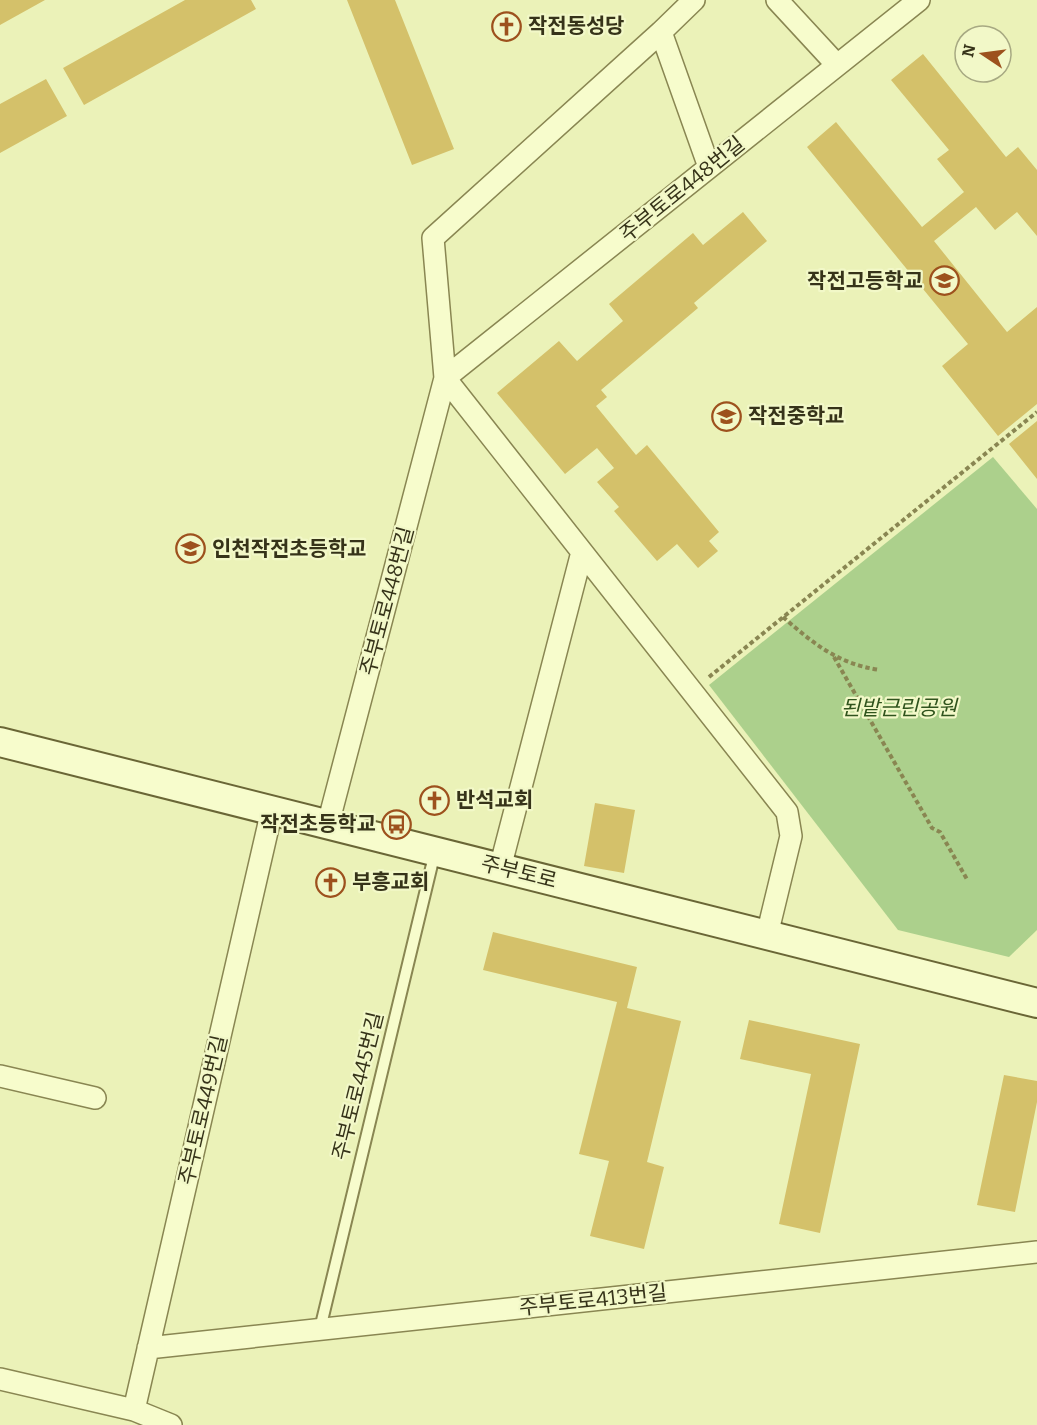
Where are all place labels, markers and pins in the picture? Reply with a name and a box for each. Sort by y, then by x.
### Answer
church icon: 작전동성당 [491,10,523,42]
place label: 작전동성당 [528,13,625,39]
school or university icon: 작전고등학교 [928,265,960,297]
place label: 작전고등학교 [807,268,923,294]
school or university icon: 작전중학교 [711,400,743,432]
place label: 작전중학교 [748,403,845,429]
school or university icon: 인천작전초등학교 [175,533,207,565]
place label: 인천작전초등학교 [212,536,367,562]
church icon: 반석교회 [419,784,451,816]
place label: 반석교회 [456,787,533,813]
bus stop icon: 작전초등학교 [381,808,413,840]
place label: 작전초등학교 [260,811,376,837]
church icon: 부흥교회 [315,866,347,898]
place label: 부흥교회 [352,869,429,895]

